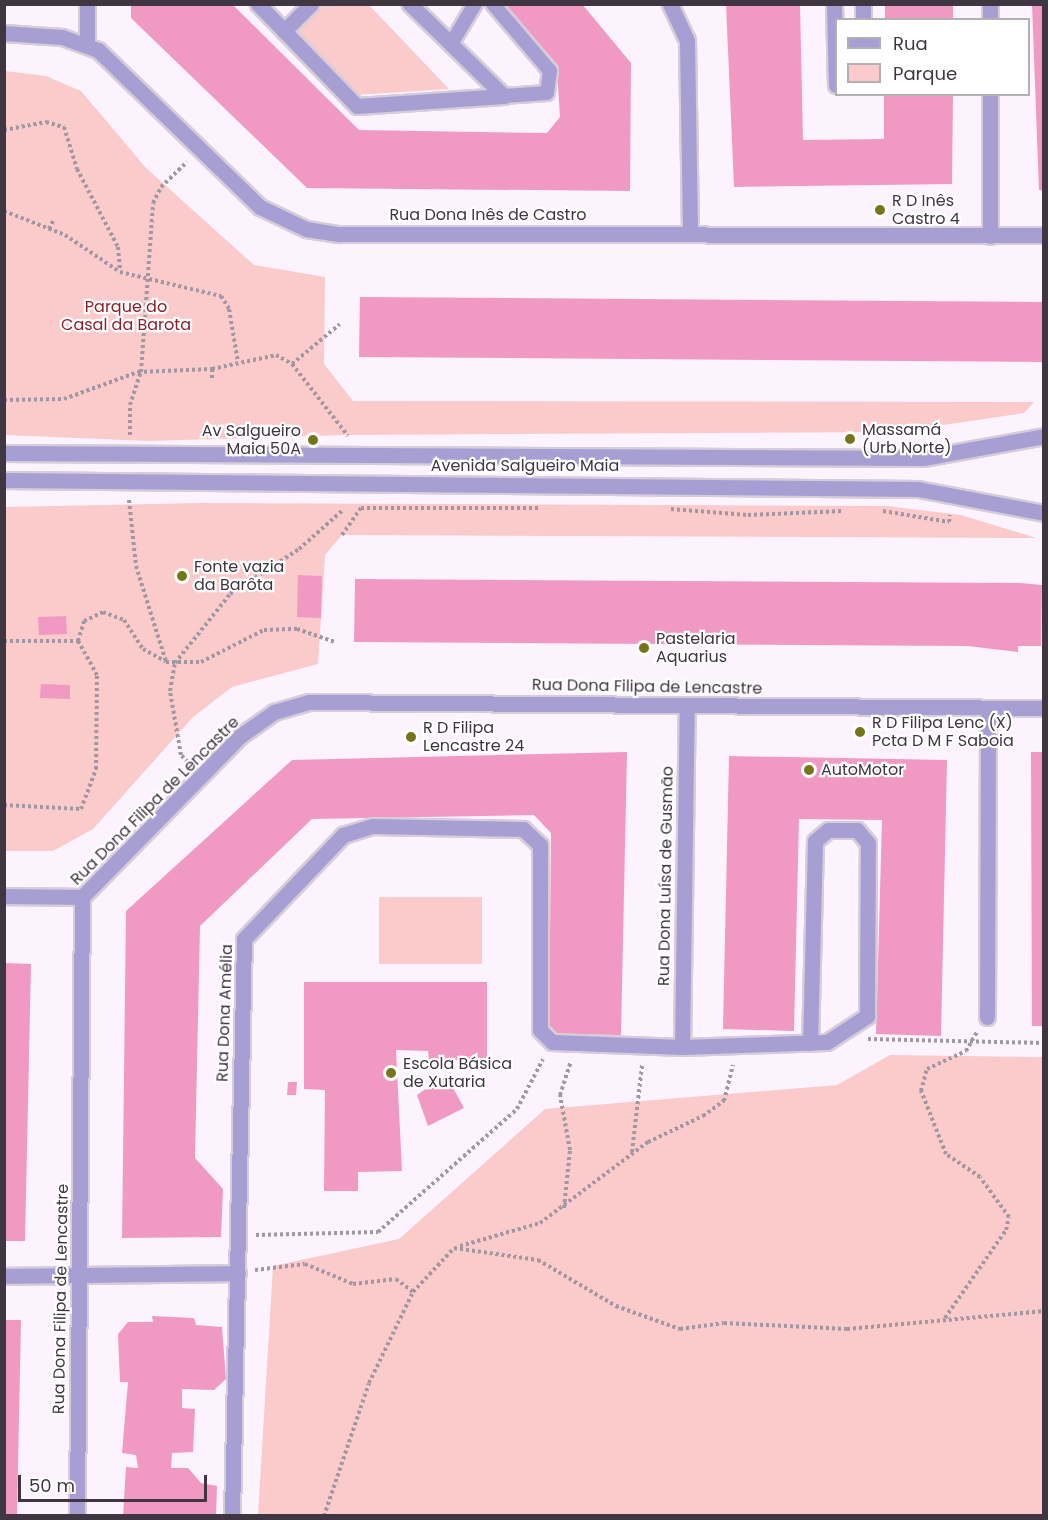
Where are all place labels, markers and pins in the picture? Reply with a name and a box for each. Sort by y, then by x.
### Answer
place label: R D Inês Castro 4 [892,191,960,229]
marker: R D Inês Castro 4 [873,203,887,217]
place label: Massamá (Urb Norte) [862,420,952,458]
place label: Av Salgueiro Maia 50A [202,421,301,459]
marker: Massamá (Urb Norte) [843,432,857,446]
marker: Av Salgueiro Maia 50A [306,433,320,447]
place label: Fonte vazia da Barôta [194,557,284,595]
marker: Fonte vazia da Barôta [175,569,189,583]
place label: Pastelaria Aquarius [656,629,736,667]
marker: Pastelaria Aquarius [637,641,651,655]
place label: R D Filipa Lenc (X) Pcta D M F Saboia [872,713,1014,751]
place label: R D Filipa Lencastre 24 [423,718,524,756]
marker: R D Filipa Lenc (X) Pcta D M F Saboia [853,725,867,739]
marker: R D Filipa Lencastre 24 [404,730,418,744]
place label: AutoMotor [821,760,904,780]
marker: AutoMotor [802,763,816,777]
place label: Escola Básica de Xutaria [403,1054,512,1092]
marker: Escola Básica de Xutaria [384,1066,398,1080]

